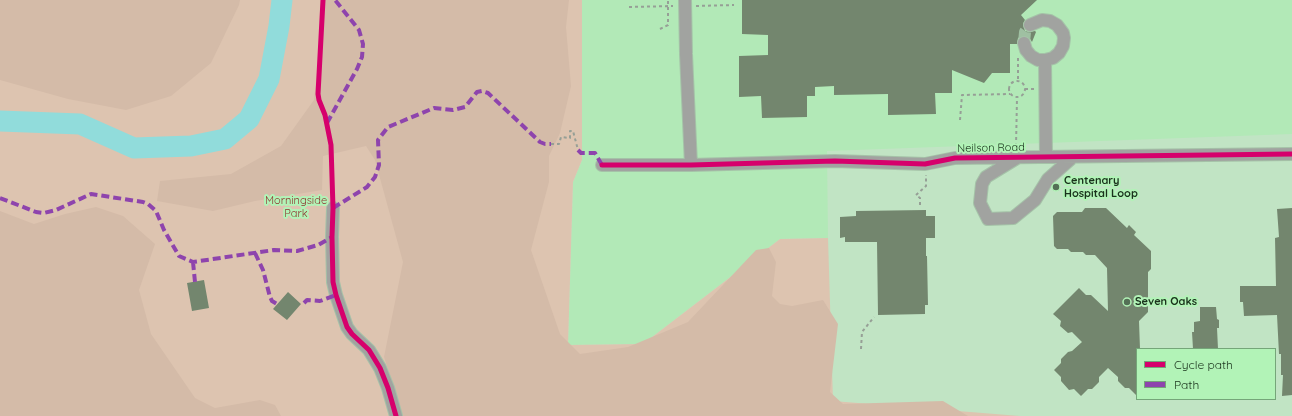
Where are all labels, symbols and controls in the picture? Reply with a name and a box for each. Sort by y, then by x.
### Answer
street label: Neilson Road [957,141,1025,155]
place label: Centenary Hospital Loop [1064,174,1138,200]
marker: Centenary Hospital Loop [1051,182,1061,192]
park label: Morningside Park [265,194,327,220]
place label: Seven Oaks [1135,295,1197,309]
marker: Seven Oaks [1122,297,1132,307]
legend [1136,348,1276,400]
text: Cycle path [1174,357,1233,372]
text: Path [1174,377,1199,392]

